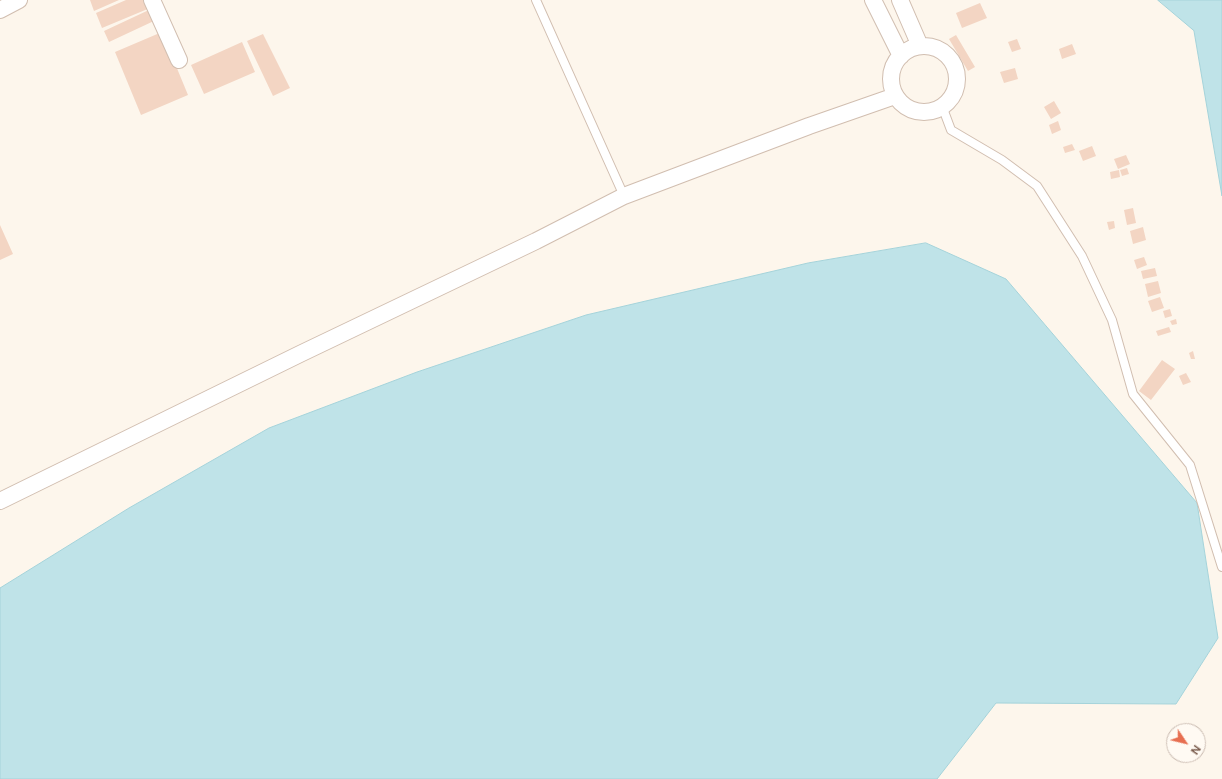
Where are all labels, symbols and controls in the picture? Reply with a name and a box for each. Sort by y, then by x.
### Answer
north arrow [1166,723,1206,763]
text: N [1188,742,1203,757]

